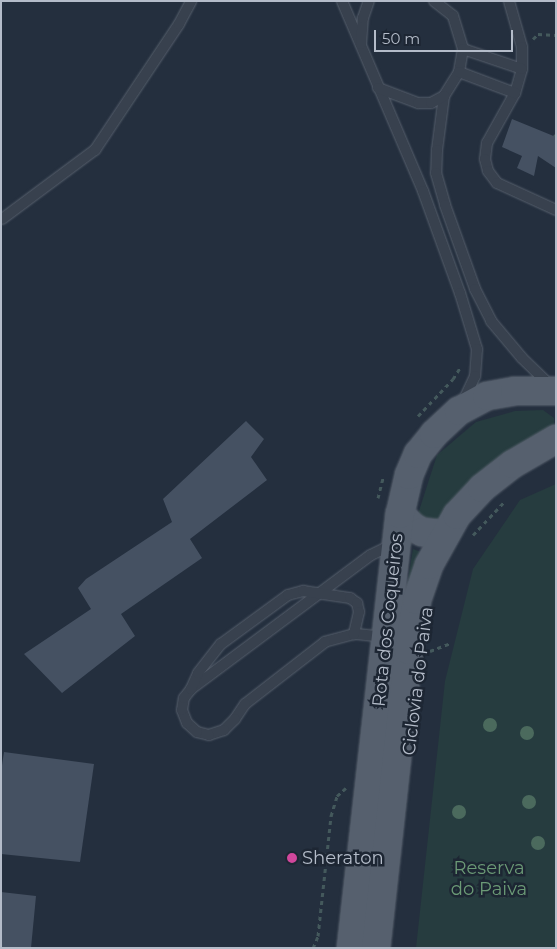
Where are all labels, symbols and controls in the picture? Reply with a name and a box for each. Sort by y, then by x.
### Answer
scale bar [377,20,516,52]
text: 50 m [382,29,420,48]
street label: Rota dos Coqueiros [368,532,408,708]
street label: Ciclovia do Paiva [398,605,438,757]
place label: Sheraton [302,847,384,869]
marker: Sheraton [286,852,298,864]
park label: Reserva do Paiva [451,858,527,901]

